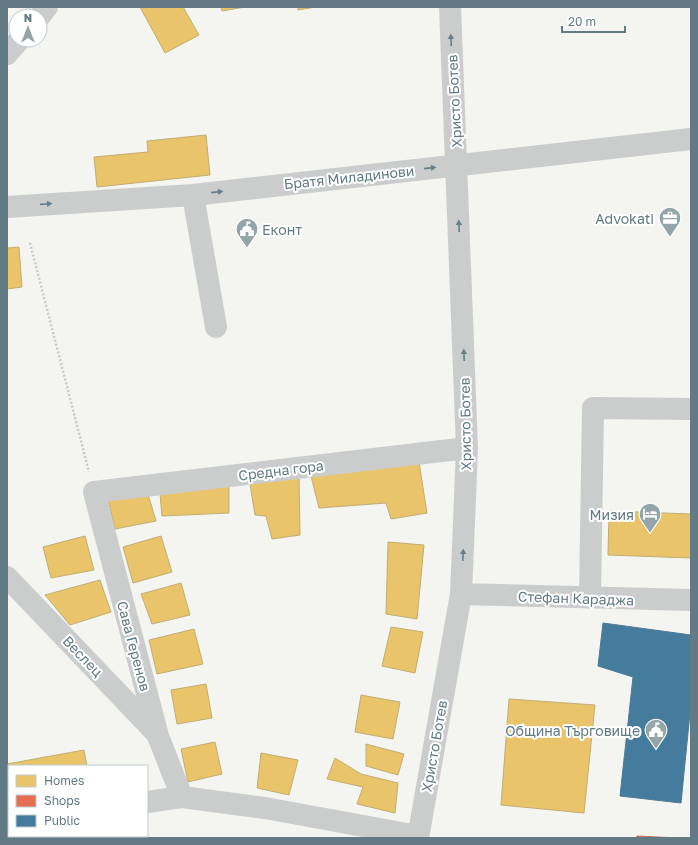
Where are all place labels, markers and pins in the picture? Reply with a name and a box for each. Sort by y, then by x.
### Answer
office icon: Advokati [657,205,683,238]
place label: Advokati [595,210,654,227]
public building icon: Еконт [234,216,260,249]
place label: Еконт [262,221,302,238]
hotel icon: Мизия [637,501,663,534]
place label: Мизия [590,506,634,523]
public building icon: Община Търговище [643,717,669,750]
place label: Община Търговище [505,722,640,739]

